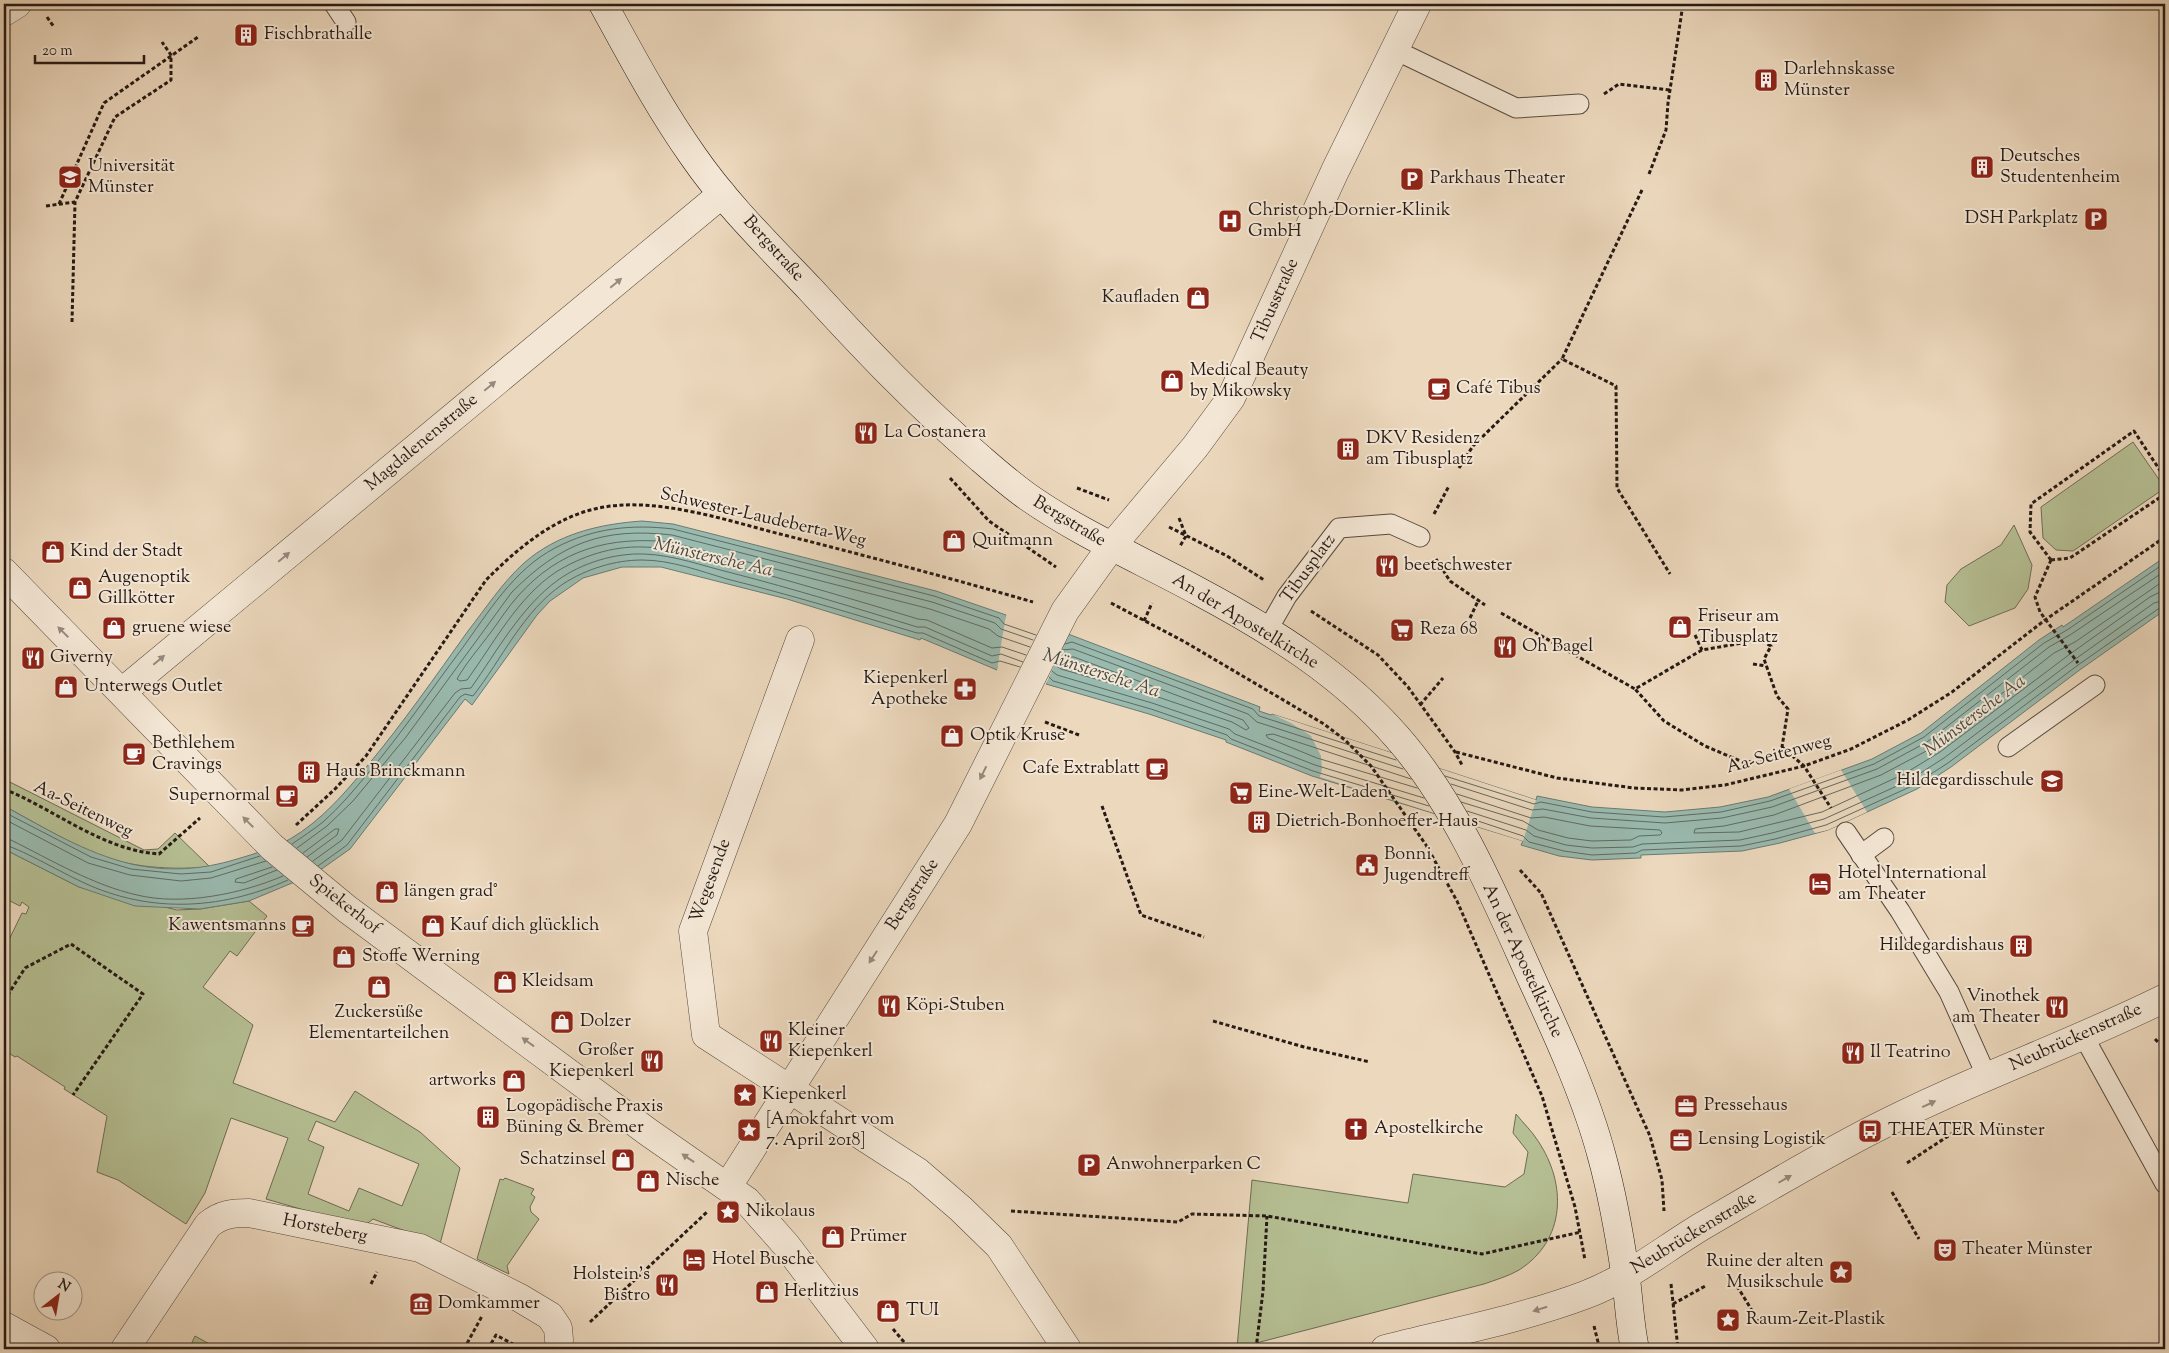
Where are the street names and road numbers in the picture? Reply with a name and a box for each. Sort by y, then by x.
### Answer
street label: Bergstraße [736,210,810,288]
street label: Tibusstraße [1246,255,1306,347]
street label: Magdalenenstraße [360,388,484,498]
street label: Schwester-Laudeberta-Weg [657,482,869,554]
street label: Bergstraße [1027,490,1111,554]
street label: Tibusplatz [1275,529,1343,609]
street label: An der Apostelkirche [1167,568,1323,676]
street label: Aa-Seitenweg [1724,728,1835,781]
street label: Aa-Seitenweg [29,775,137,845]
street label: Wegesende [684,835,738,927]
street label: Bergstraße [880,854,946,936]
street label: Spiekerhof [303,869,386,942]
street label: An der Apostelkirche [1475,880,1569,1042]
street label: Neubrückenstraße [2006,997,2146,1079]
street label: Neubrückenstraße [1626,1186,1762,1282]
street label: Horsteberg [280,1208,370,1250]

